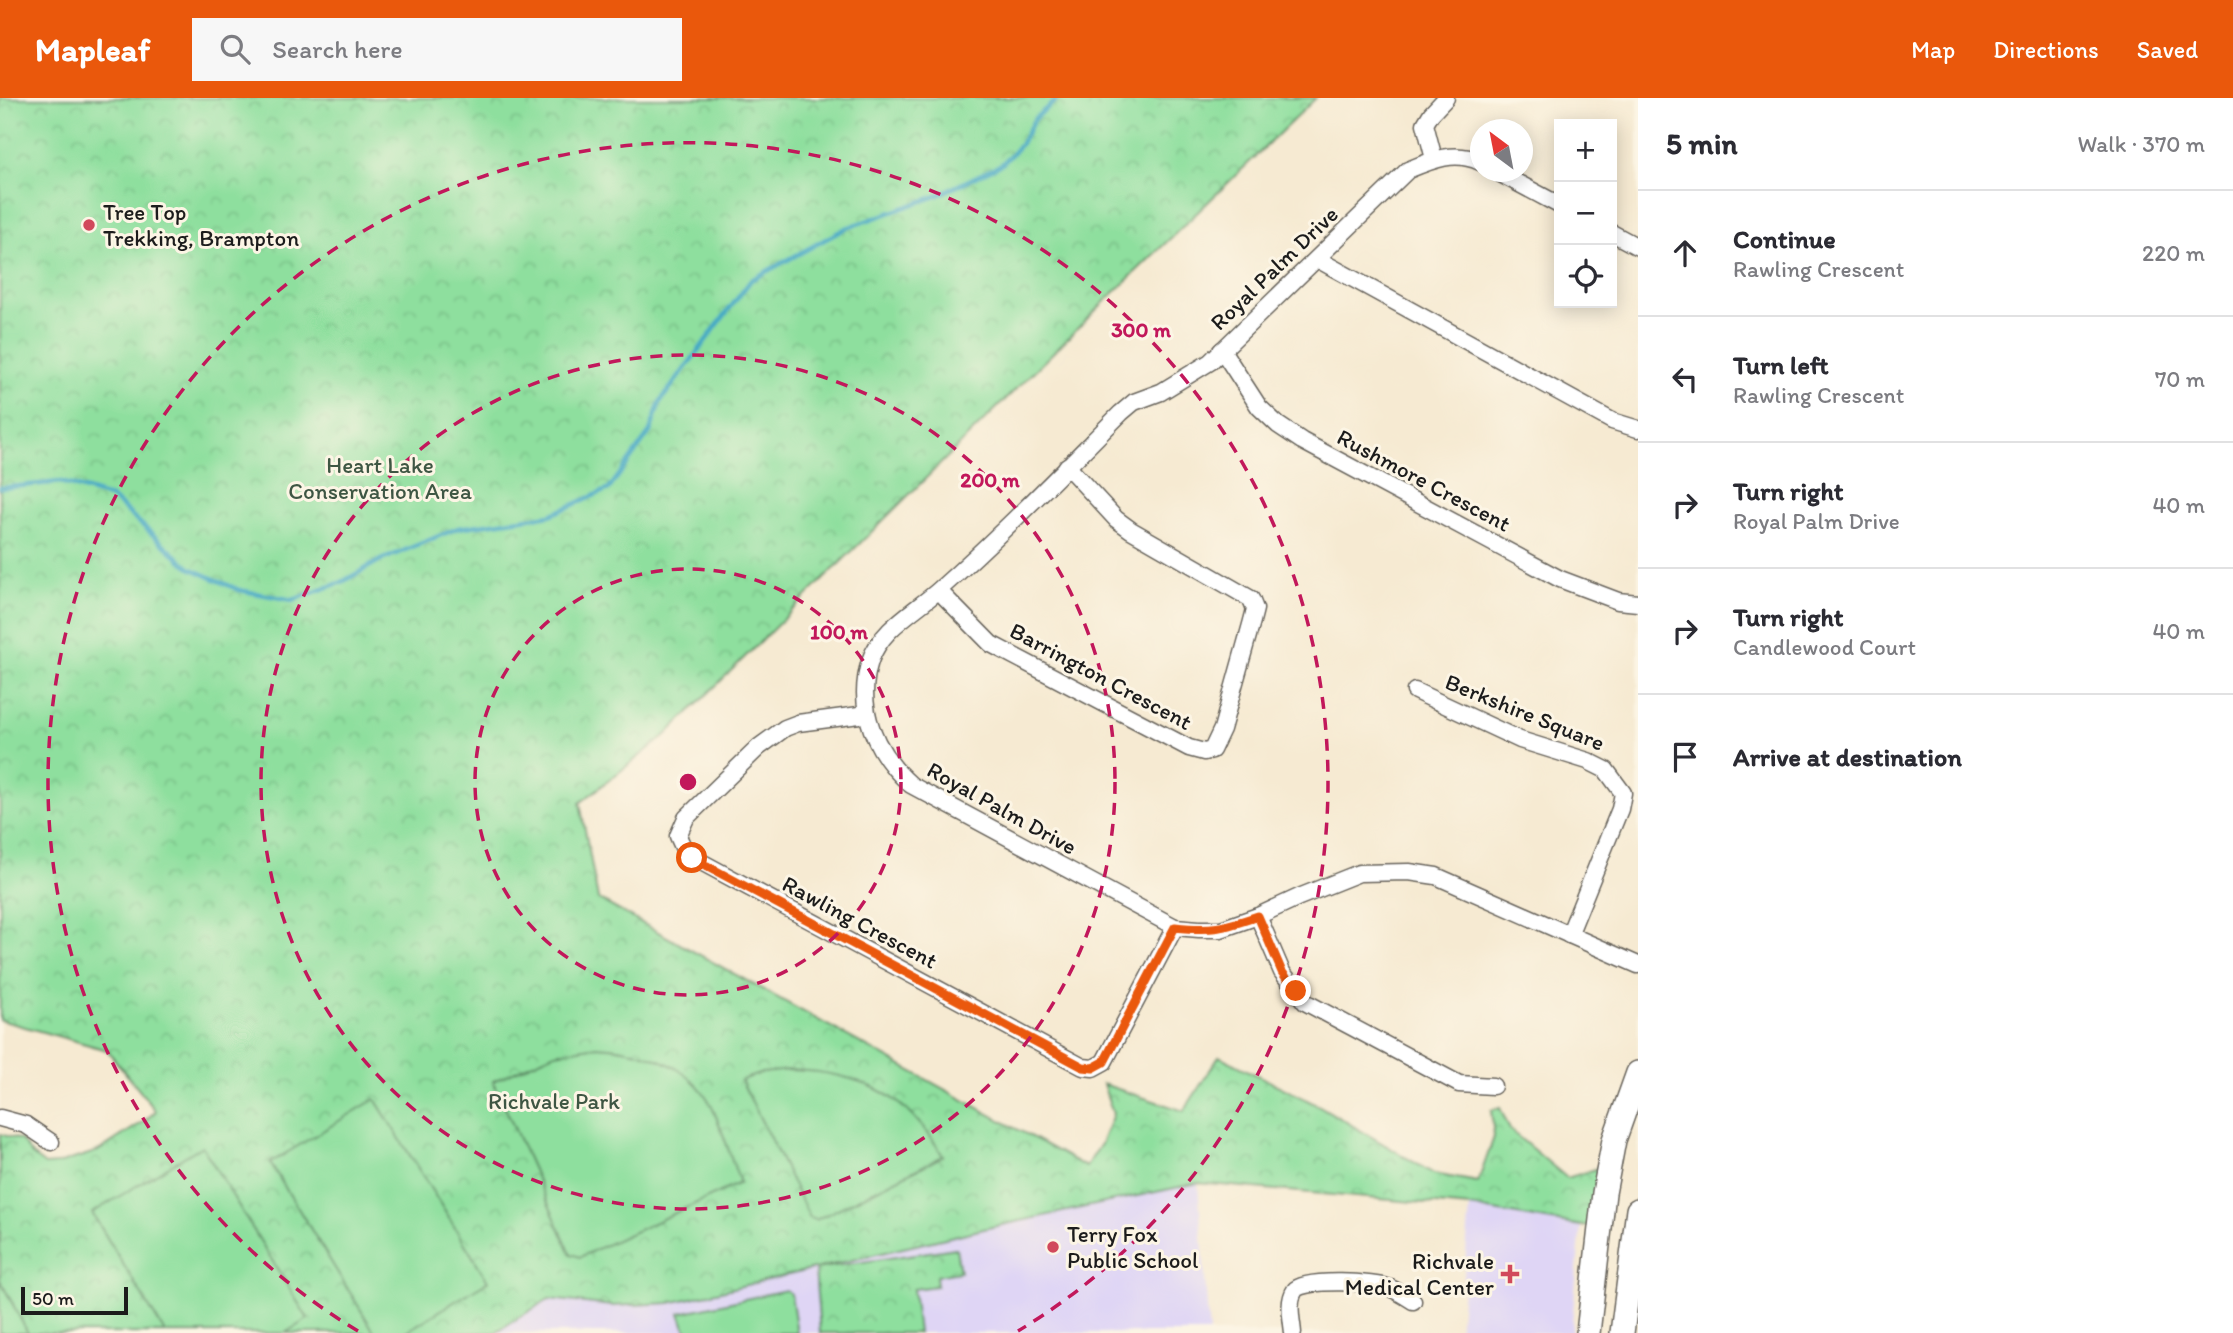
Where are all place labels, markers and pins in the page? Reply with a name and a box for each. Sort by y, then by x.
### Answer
place label: Tree Top Trekking, Brampton [103,198,299,252]
marker: Tree Top Trekking, Brampton [81,217,97,233]
centre of rings [676,770,700,794]
place label: Terry Fox Public School [1067,1220,1199,1274]
marker: Terry Fox Public School [1045,1239,1061,1255]
place label: Richvale Medical Center [1345,1247,1494,1301]
marker: Richvale Medical Center [1500,1264,1520,1284]

